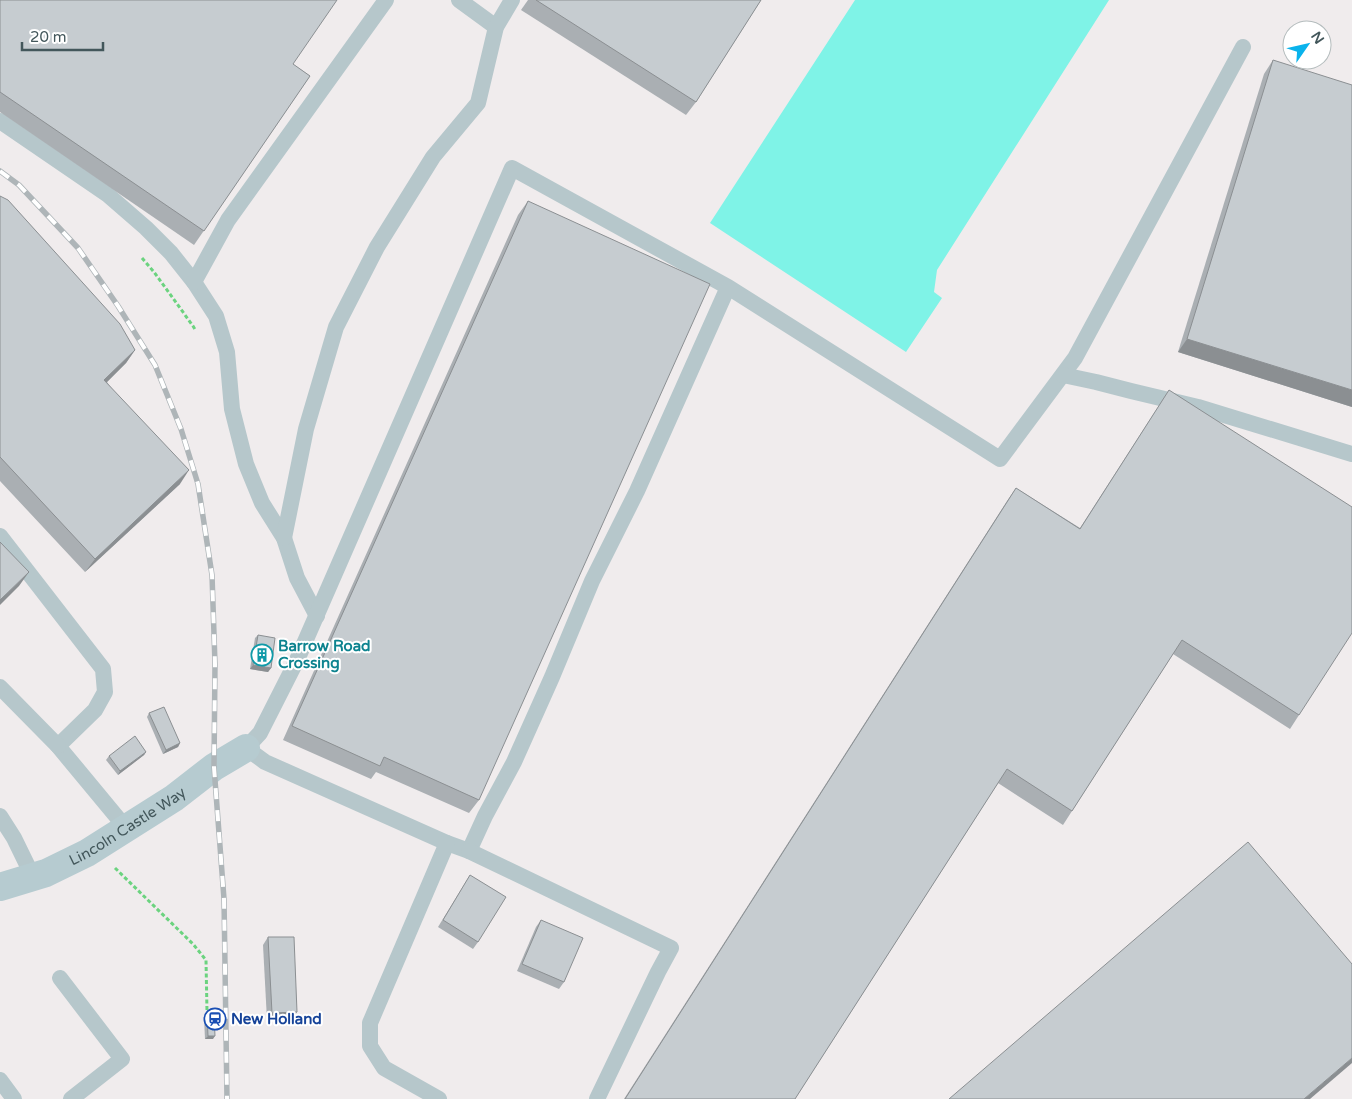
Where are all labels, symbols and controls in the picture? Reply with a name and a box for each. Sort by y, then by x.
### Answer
scale bar [22,20,104,52]
north arrow [1282,20,1332,70]
text: 20 m [30,28,67,46]
text: N [1307,29,1328,47]
place label: Barrow Road Crossing [278,637,371,673]
building icon: Barrow Road Crossing [250,643,274,667]
street label: Lincoln Castle Way [66,783,189,869]
station icon: New Holland [203,1007,227,1031]
place label: New Holland [231,1010,322,1028]

